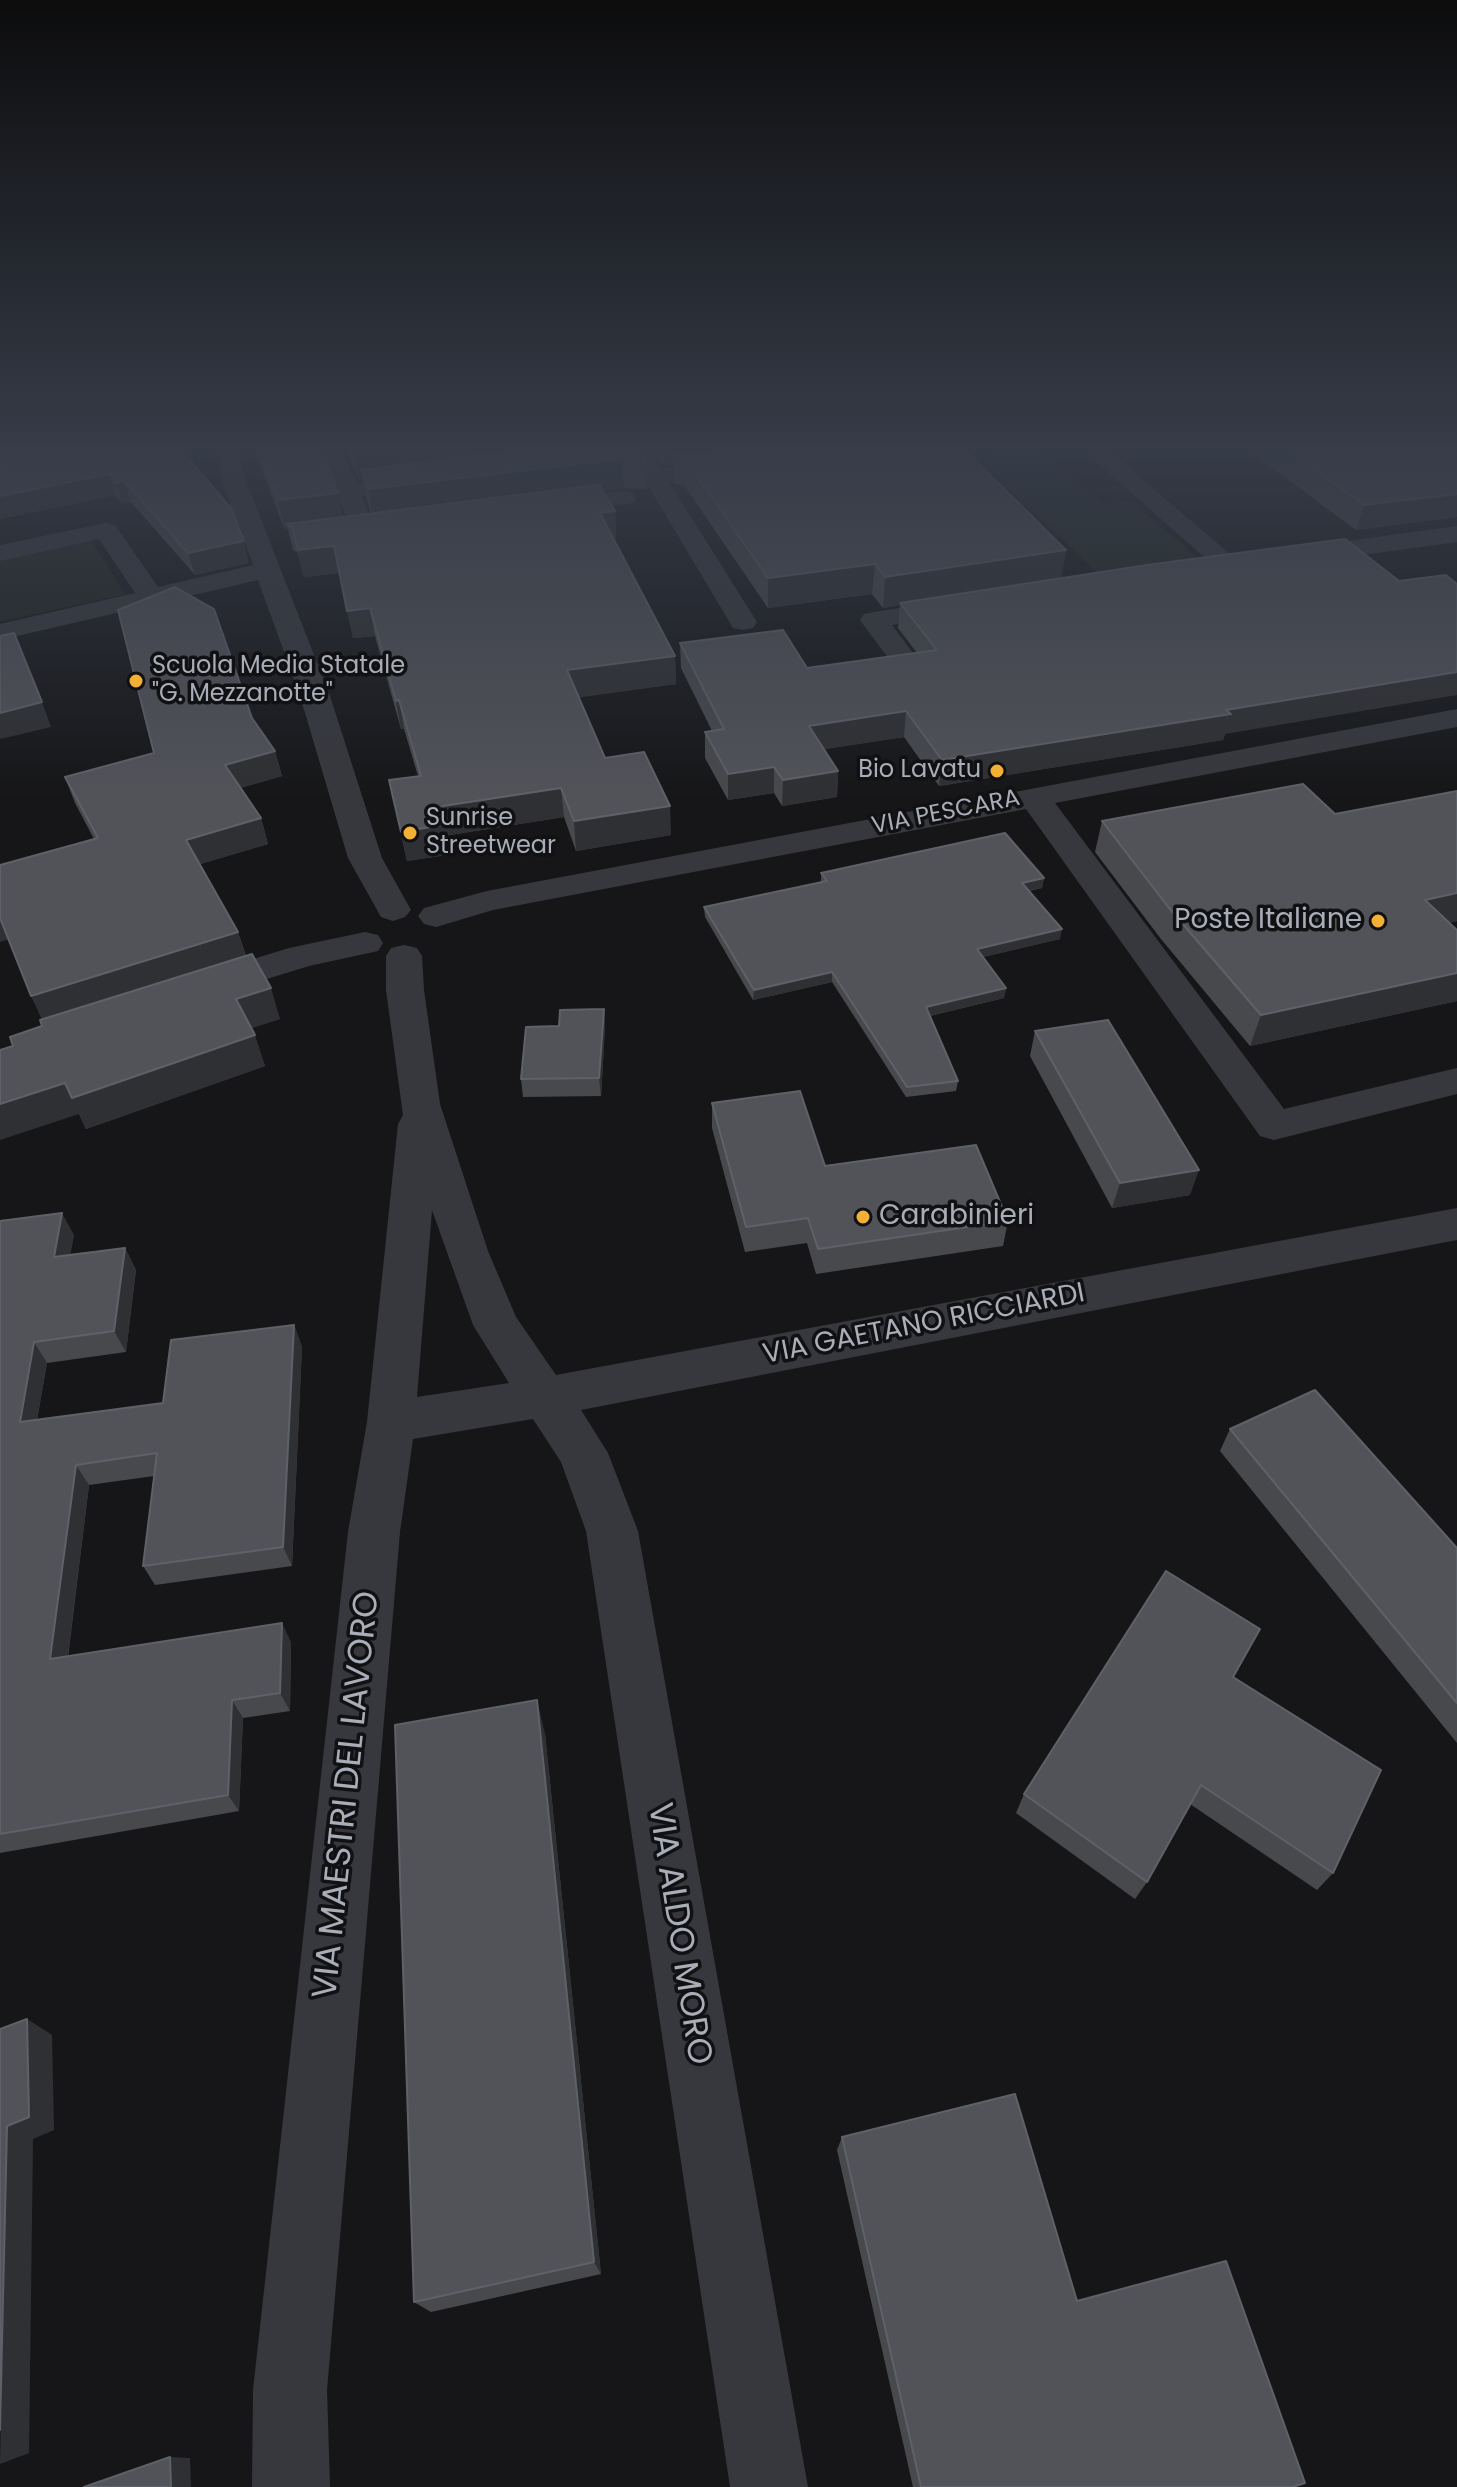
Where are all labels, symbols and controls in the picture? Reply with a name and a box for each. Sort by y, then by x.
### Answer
place label: Scuola Media Statale "G. Mezzanotte" [152,653,405,709]
marker: Scuola Media Statale "G. Mezzanotte" [127,672,145,690]
place label: Bio Lavatu [858,757,981,785]
marker: Bio Lavatu [988,762,1006,780]
street label: VIA PESCARA [869,785,1023,841]
place label: Sunrise Streetwear [426,805,556,861]
marker: Sunrise Streetwear [401,824,419,842]
place label: Poste Italiane [1174,904,1362,938]
marker: Poste Italiane [1369,912,1387,930]
place label: Carabinieri [879,1200,1034,1234]
marker: Carabinieri [854,1208,872,1226]
street label: VIA GAETANO RICCIARDI [760,1277,1088,1373]
street label: VIA MAESTRI DEL LAVORO [306,1589,390,2001]
street label: VIA ALDO MORO [637,1800,719,2068]

